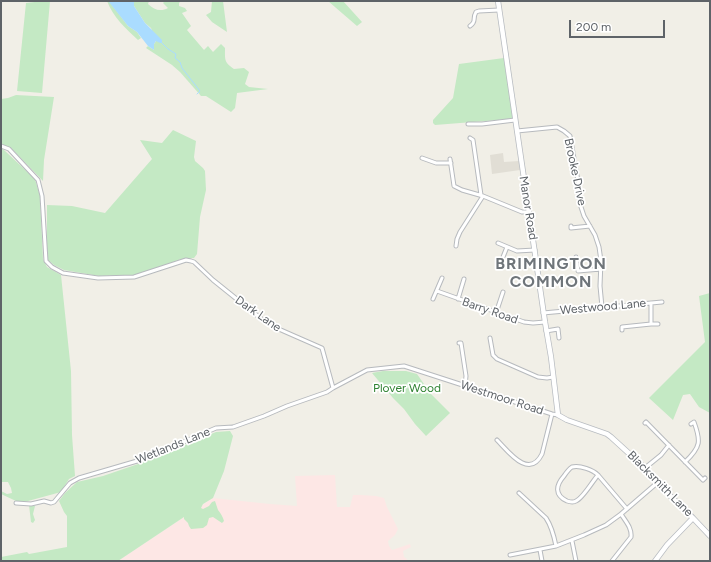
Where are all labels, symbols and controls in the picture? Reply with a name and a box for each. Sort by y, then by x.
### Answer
scale bar [571,12,667,38]
text: 200 m [576,20,611,34]
street label: Brooke Drive [561,137,589,207]
street label: Manor Road [516,175,540,241]
district label: BRIMINGTON COMMON [495,254,607,292]
street label: Dark Lane [232,293,284,335]
street label: Barry Road [460,295,520,327]
street label: Westwood Lane [559,296,647,318]
street label: Westmoor Road [459,378,545,418]
park label: Plover Wood [373,381,441,395]
street label: Wetlands Lane [134,425,212,467]
street label: Blacksmith Lane [624,448,696,520]

